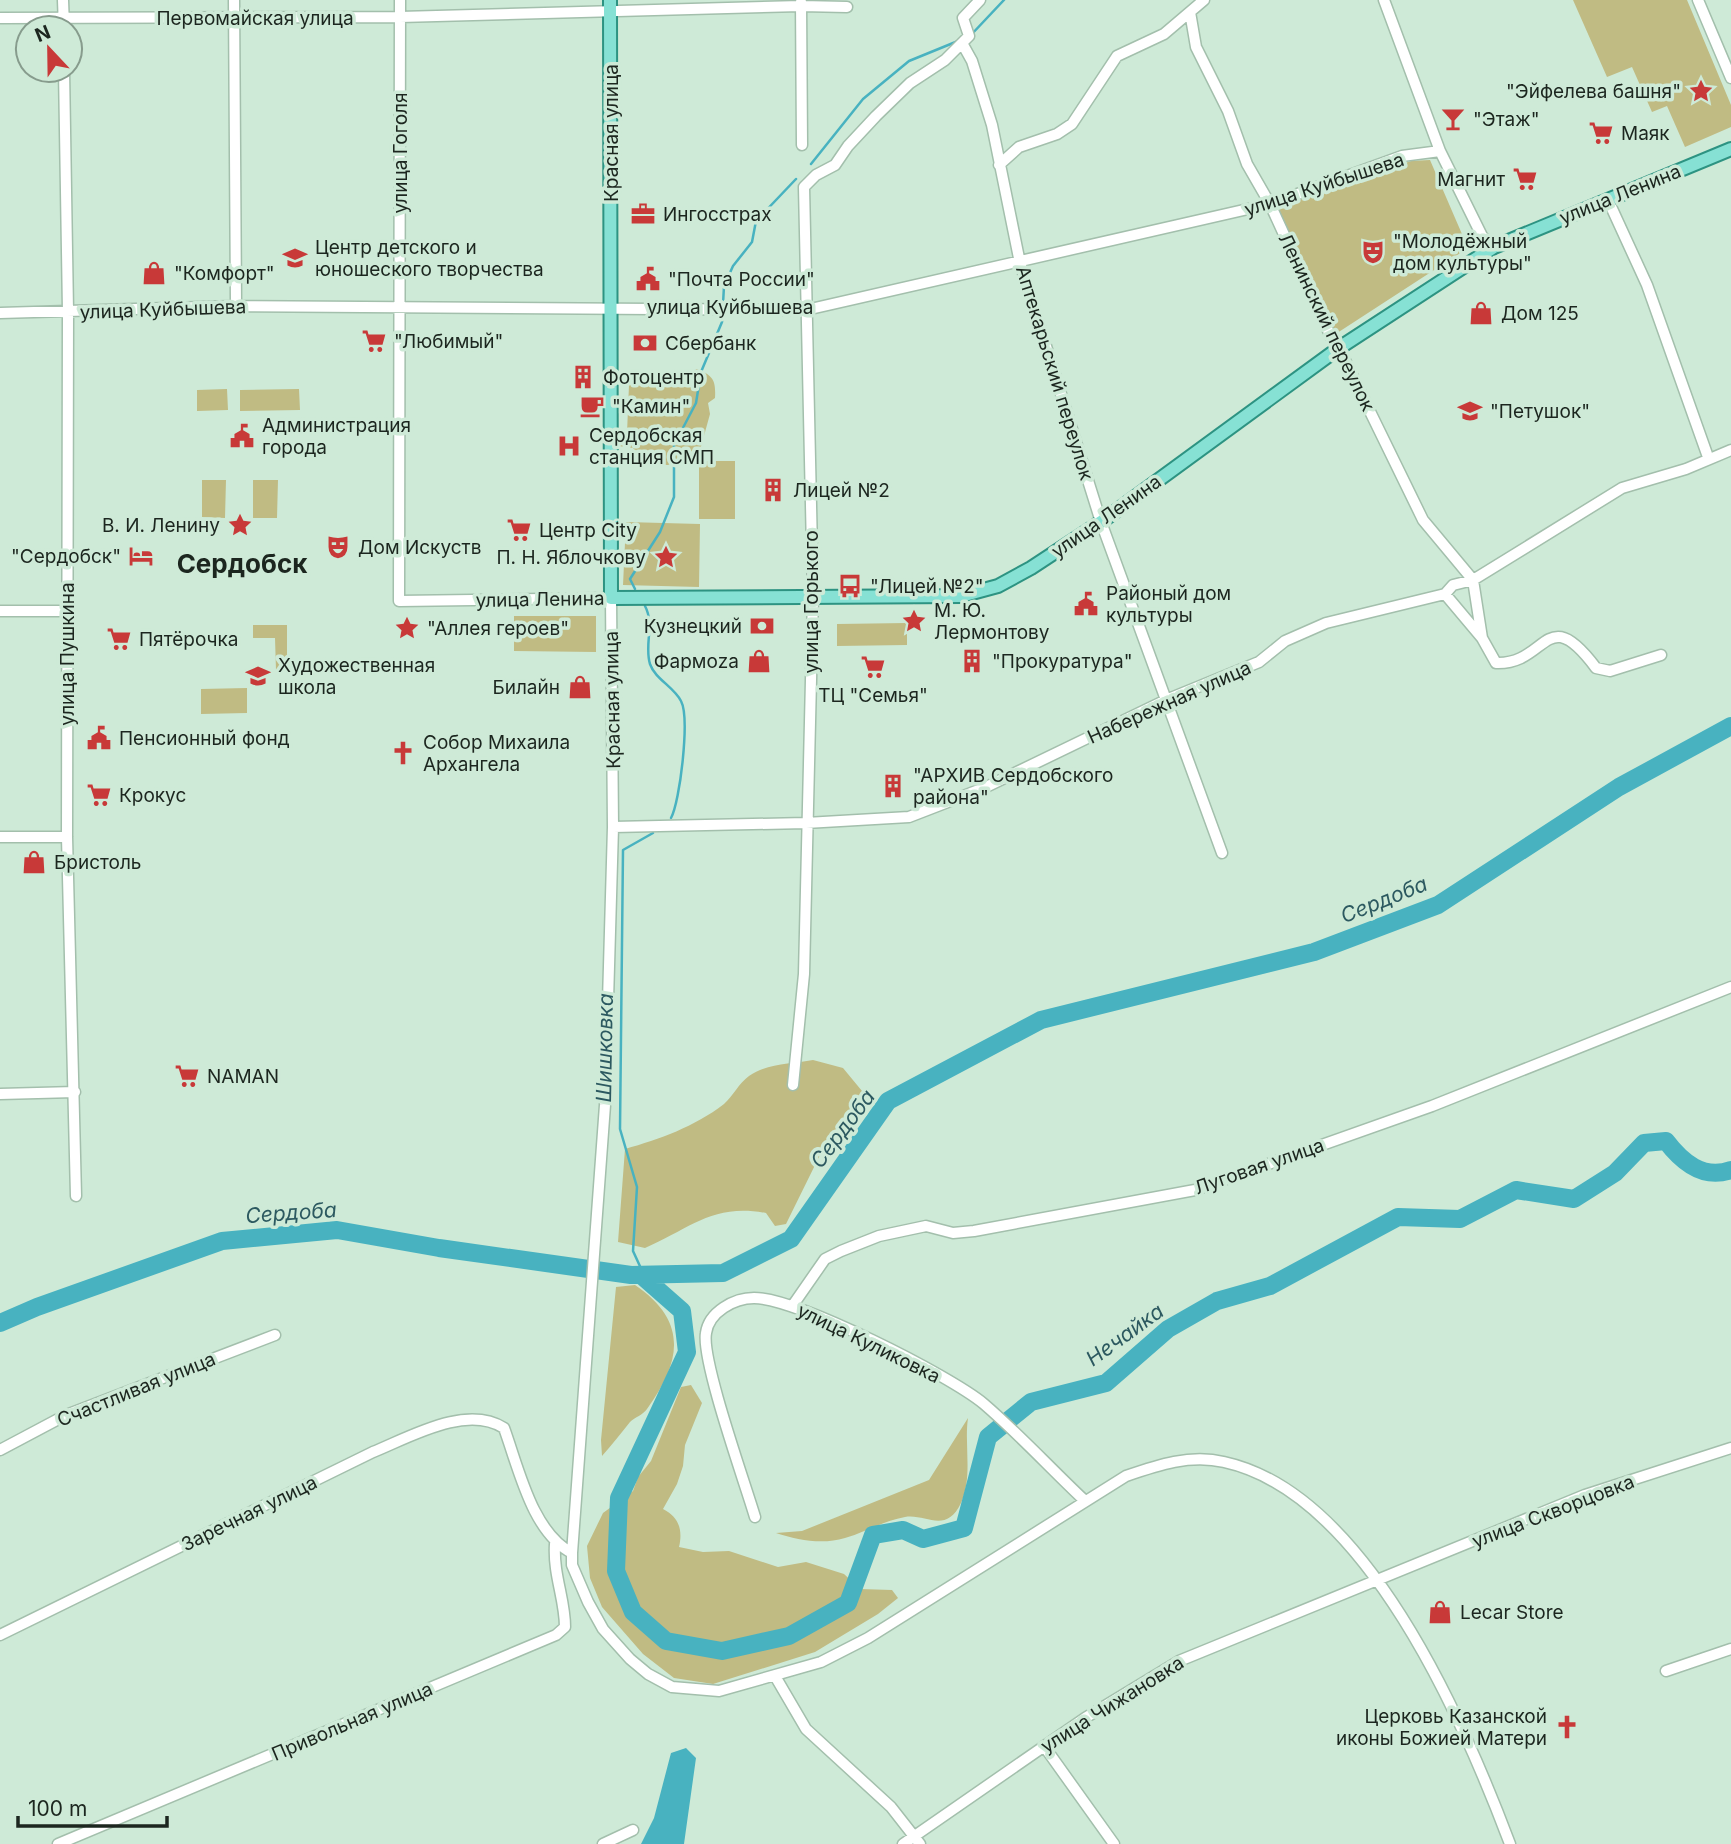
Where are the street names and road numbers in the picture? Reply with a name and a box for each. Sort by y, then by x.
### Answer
street label: Первомайская улица [156,7,354,30]
street label: Красная улица [600,64,623,202]
street label: улица Гоголя [389,92,412,214]
street label: улица Куйбышева [1241,148,1407,221]
street label: улица Ленина [1556,160,1684,229]
street label: Ленинский переулок [1273,230,1380,416]
street label: Аптекарьский переулок [1011,263,1098,484]
street label: улица Куйбышева [79,295,247,324]
street label: улица Куйбышева [647,296,813,319]
street label: улица Ленина [1047,470,1166,563]
street label: улица Горького [800,530,823,674]
street label: улица Пушкина [56,582,79,726]
street label: улица Ленина [475,587,605,612]
street label: Красная улица [600,631,625,769]
street label: Набережная улица [1084,656,1255,749]
street label: Луговая улица [1191,1134,1327,1199]
street label: улица Куликовка [794,1299,944,1388]
street label: Счастливая улица [54,1347,219,1432]
street label: улица Скворцовка [1469,1470,1637,1553]
street label: Заречная улица [178,1471,321,1556]
street label: улица Чижановка [1037,1651,1188,1758]
street label: Привольная улица [268,1677,436,1766]

